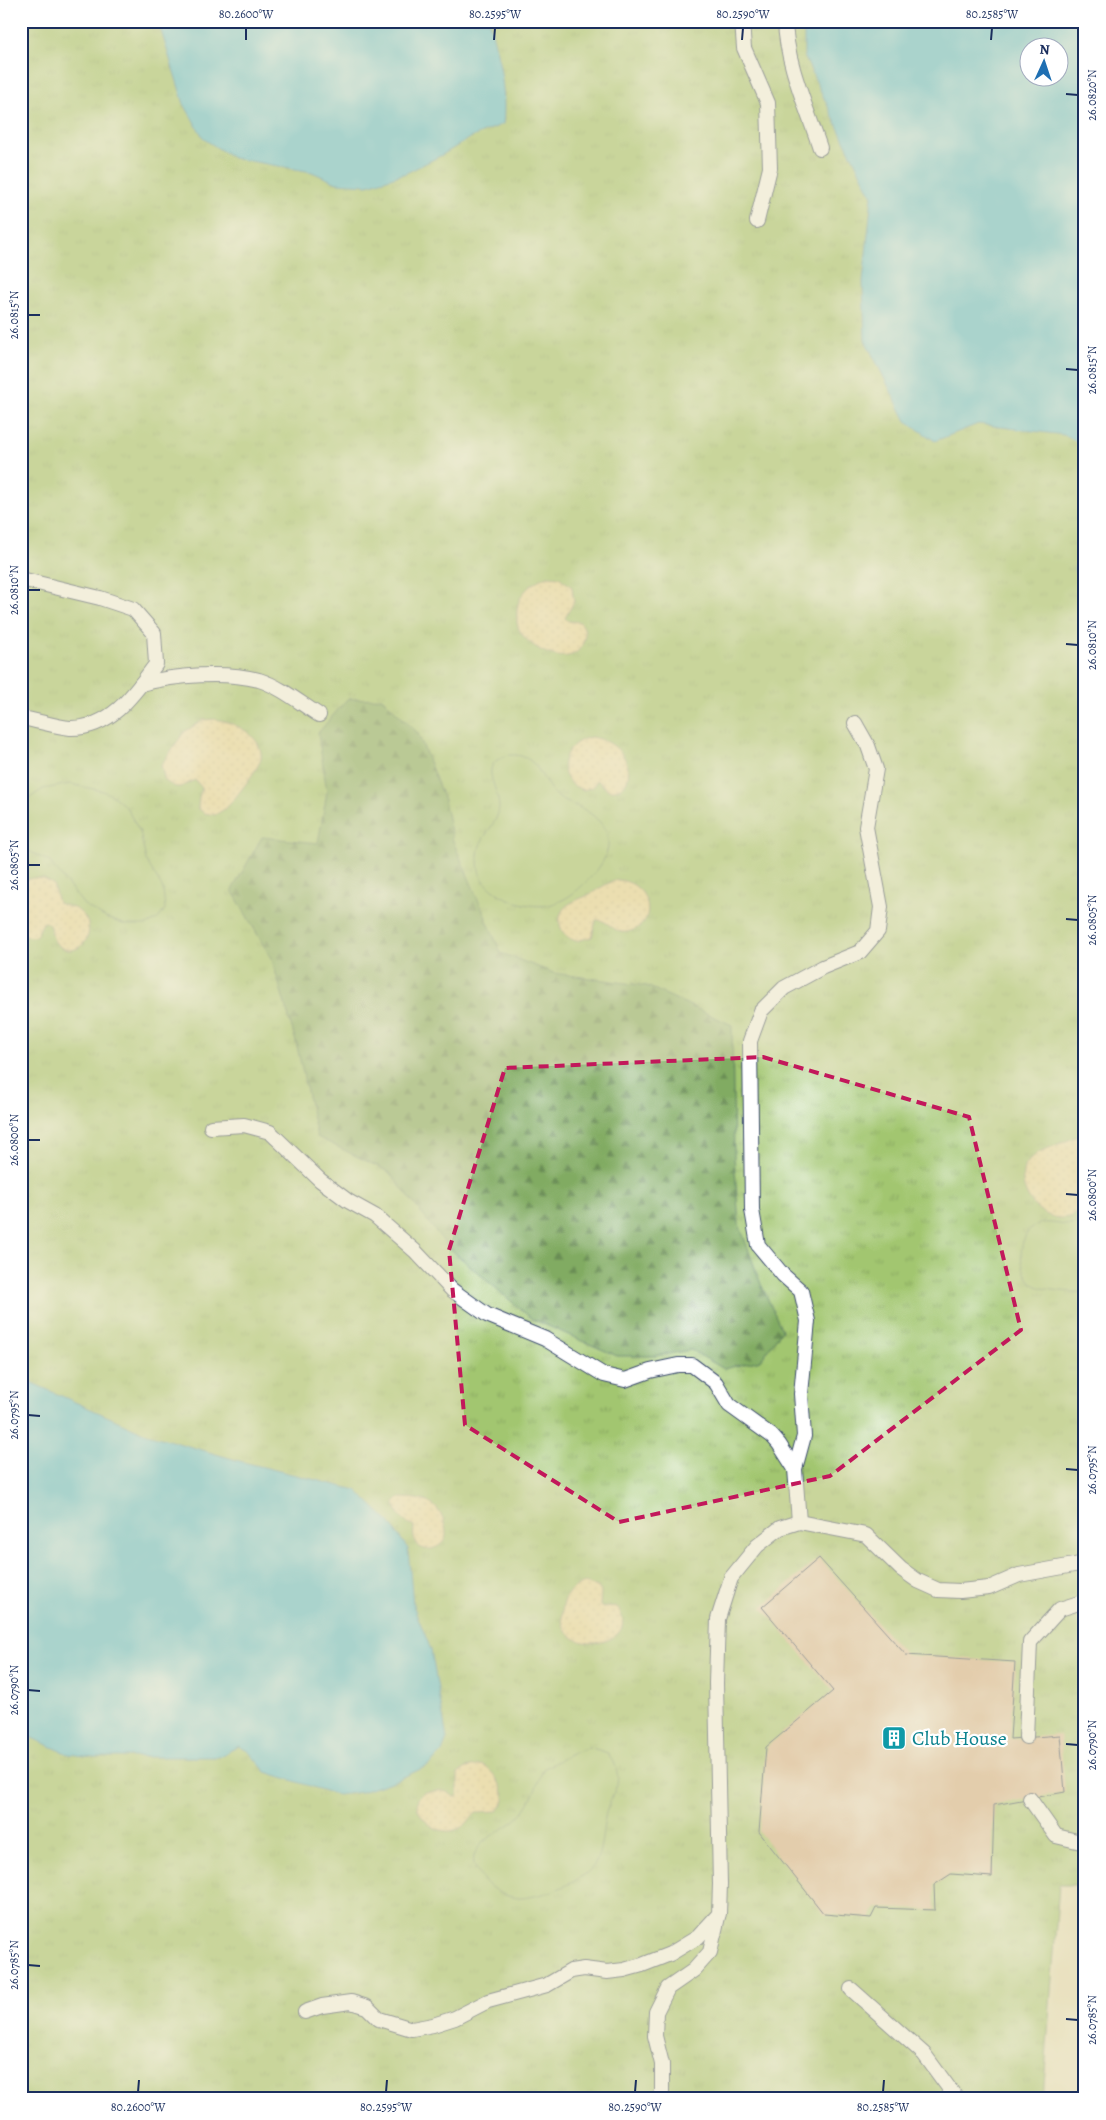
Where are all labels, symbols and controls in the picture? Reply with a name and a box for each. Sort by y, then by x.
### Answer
text: 80.2600°W [219,6,274,22]
text: 80.2595°W [469,6,522,22]
text: 80.2590°W [716,6,771,22]
text: 80.2585°W [966,6,1019,22]
north arrow [1018,38,1068,88]
text: N [1039,40,1050,59]
text: 26.0820°N [1084,69,1100,121]
text: 26.0815°N [6,290,22,339]
text: 26.0815°N [1084,345,1100,394]
text: 26.0810°N [6,565,22,615]
text: 26.0810°N [1084,620,1100,670]
text: 26.0805°N [6,839,22,890]
text: 26.0805°N [1084,894,1100,945]
text: 26.0800°N [6,1114,22,1166]
text: 26.0800°N [1084,1169,1100,1221]
text: 26.0795°N [6,1390,22,1440]
text: 26.0795°N [1084,1445,1100,1495]
text: 26.0790°N [6,1664,22,1715]
text: 26.0790°N [1084,1719,1100,1770]
building icon: Club House [881,1725,907,1751]
place label: Club House [912,1725,1007,1752]
text: 26.0785°N [6,1940,22,1990]
text: 26.0785°N [1084,1995,1100,2045]
text: 80.2600°W [111,2099,166,2115]
text: 80.2595°W [360,2099,413,2115]
text: 80.2590°W [608,2099,663,2115]
text: 80.2585°W [857,2099,910,2115]

